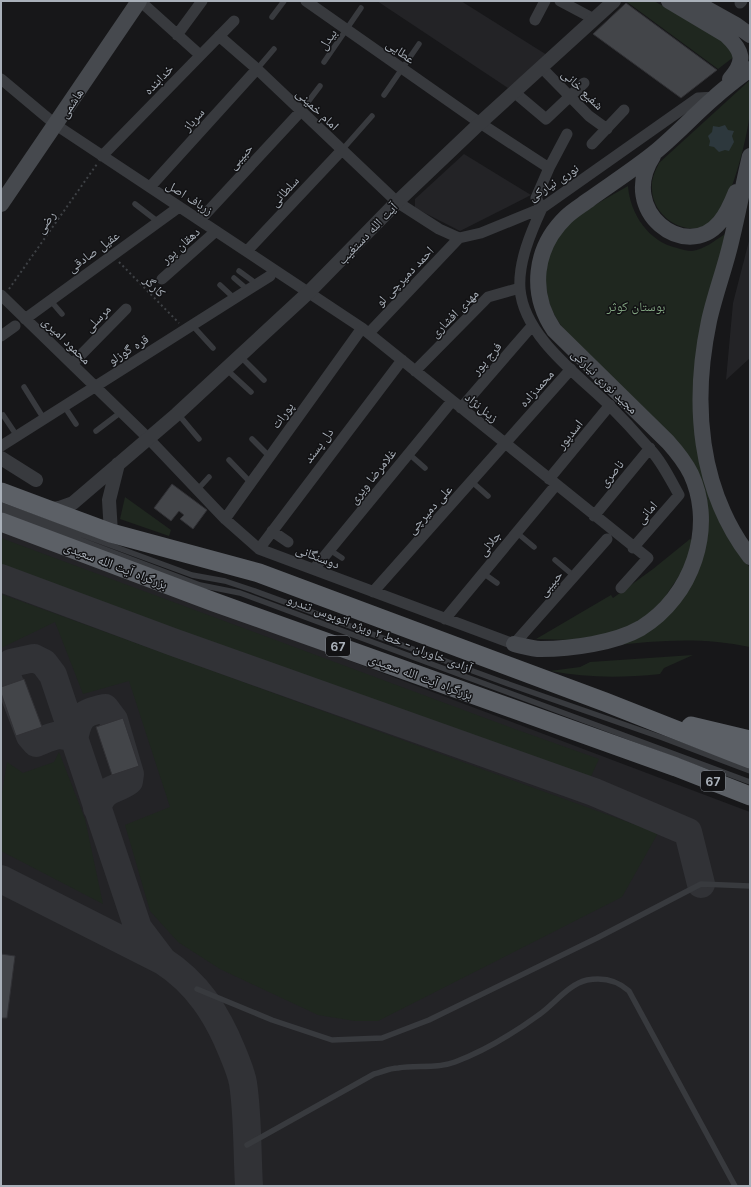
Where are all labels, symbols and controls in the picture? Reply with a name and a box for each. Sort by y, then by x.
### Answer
street label: بیدل [314,25,341,53]
street label: عطایی [383,35,419,68]
street label: خدابنده [140,60,177,98]
street label: شفیع خانی [557,65,607,114]
street label: هاشمی [55,85,88,122]
street label: امام خمینی [293,85,343,134]
street label: سرباز [178,104,208,135]
street label: حبیبی [224,140,257,173]
street label: نوری نیارکی [525,160,582,205]
street label: سلطانی [266,172,303,210]
street label: زرباف اصل [163,176,216,219]
street label: آیت الله دستغیب [334,198,401,268]
street label: رضی [32,208,59,237]
street label: دهقان پور [156,223,204,268]
street label: عقیل صادقی [64,226,123,276]
street label: احمد دمیرچی لو [371,243,437,310]
street label: کارگر [139,271,170,301]
street label: مهدی افشاری [426,285,482,341]
park label: بوستان کوثر [606,298,665,315]
street label: مرسلی [80,301,115,336]
street label: محمود امیری [38,313,95,368]
street label: قره گوزلو [105,330,152,369]
street label: فرج پور [467,338,506,380]
street label: مجید نوری نیارکی [568,345,642,418]
street label: محمدزاده [515,366,558,411]
street label: زینل‌نژاد [461,389,502,426]
street label: پورات [267,399,298,432]
street label: اسدپور [552,416,587,453]
street label: دل پسند [300,424,337,466]
street label: غلامرضا ویری [345,445,400,508]
street label: ناصری [595,456,628,490]
street label: علی دمیرچی [403,481,456,538]
street label: امانی [632,497,661,527]
street label: جلالی [474,527,505,560]
street label: بزرگراه آیت الله سعیدی [62,538,170,593]
street label: دوسنگانی [293,540,342,573]
street label: حبیبی [534,567,566,600]
street label: آزادی خاوران - خط ۲ ویژه اتوبوس تندرو [285,590,475,677]
road number: 67 [326,636,350,656]
street label: بزرگراه آیت الله سعیدی [366,650,475,703]
road number: 67 [701,771,725,791]

